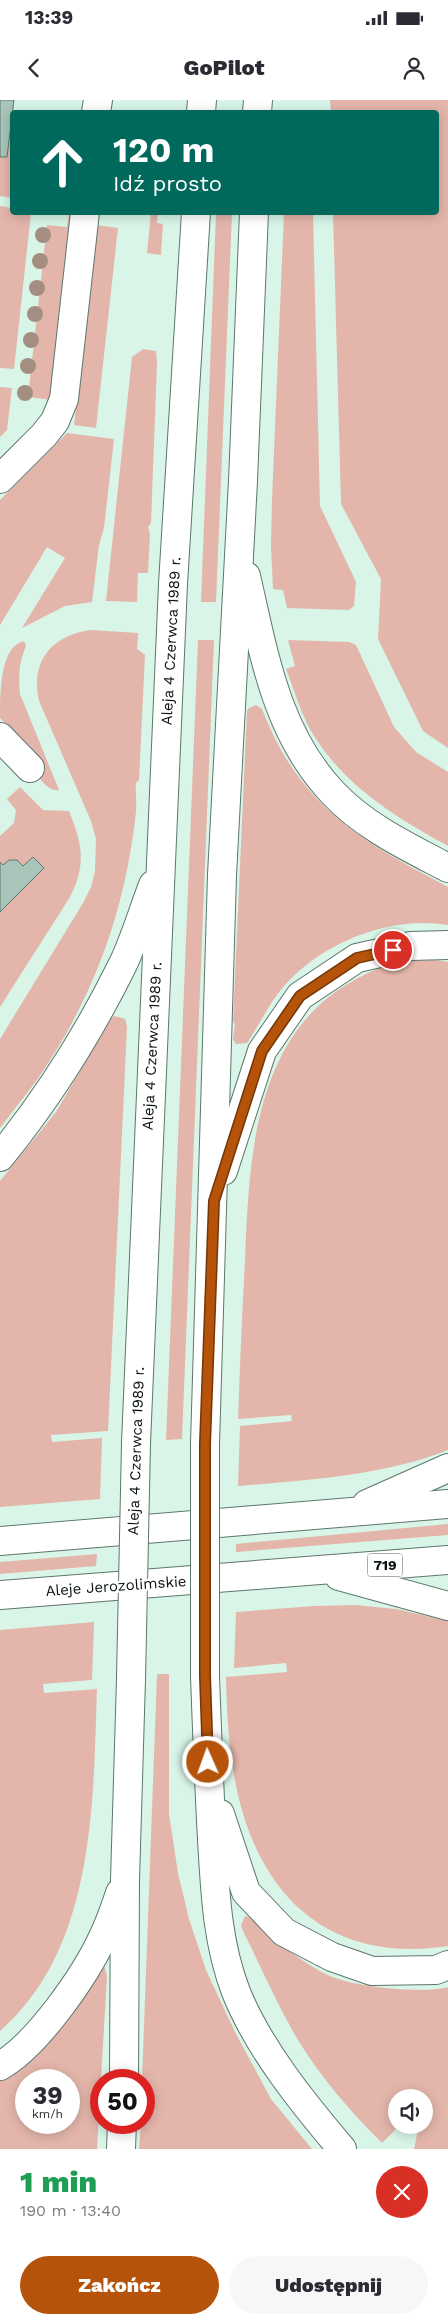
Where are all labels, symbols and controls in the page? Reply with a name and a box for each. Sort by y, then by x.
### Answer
text: 13:39 [25,6,73,29]
icon: back [20,54,48,82]
icon: person [400,54,428,82]
text: GoPilot [184,55,264,80]
text: 120 m [113,129,214,171]
icon: ahead [30,130,95,195]
text: Idź prosto [113,171,222,196]
street label: Aleja 4 Czerwca 1989 r. [158,556,184,726]
pin [372,929,414,971]
icon: arrive [379,936,407,964]
street label: Aleja 4 Czerwca 1989 r. [139,961,165,1131]
street label: Aleja 4 Czerwca 1989 r. [124,1366,148,1536]
road number: 719 [368,1554,402,1576]
street label: Aleje Jerozolimskie [45,1572,187,1600]
position arrow [181,1735,233,1787]
speed limit sign: 50 [90,2069,155,2134]
text: 39 [32,2081,63,2110]
map controls [388,2089,433,2134]
button: sound [388,2089,433,2134]
text: km/h [32,2107,63,2121]
text: 1 min [20,2164,97,2199]
button: close [376,2166,428,2218]
text: 190 m · 13:40 [20,2201,121,2220]
button: Zakończ [20,2256,219,2314]
button: Udostępnij [229,2256,428,2314]

